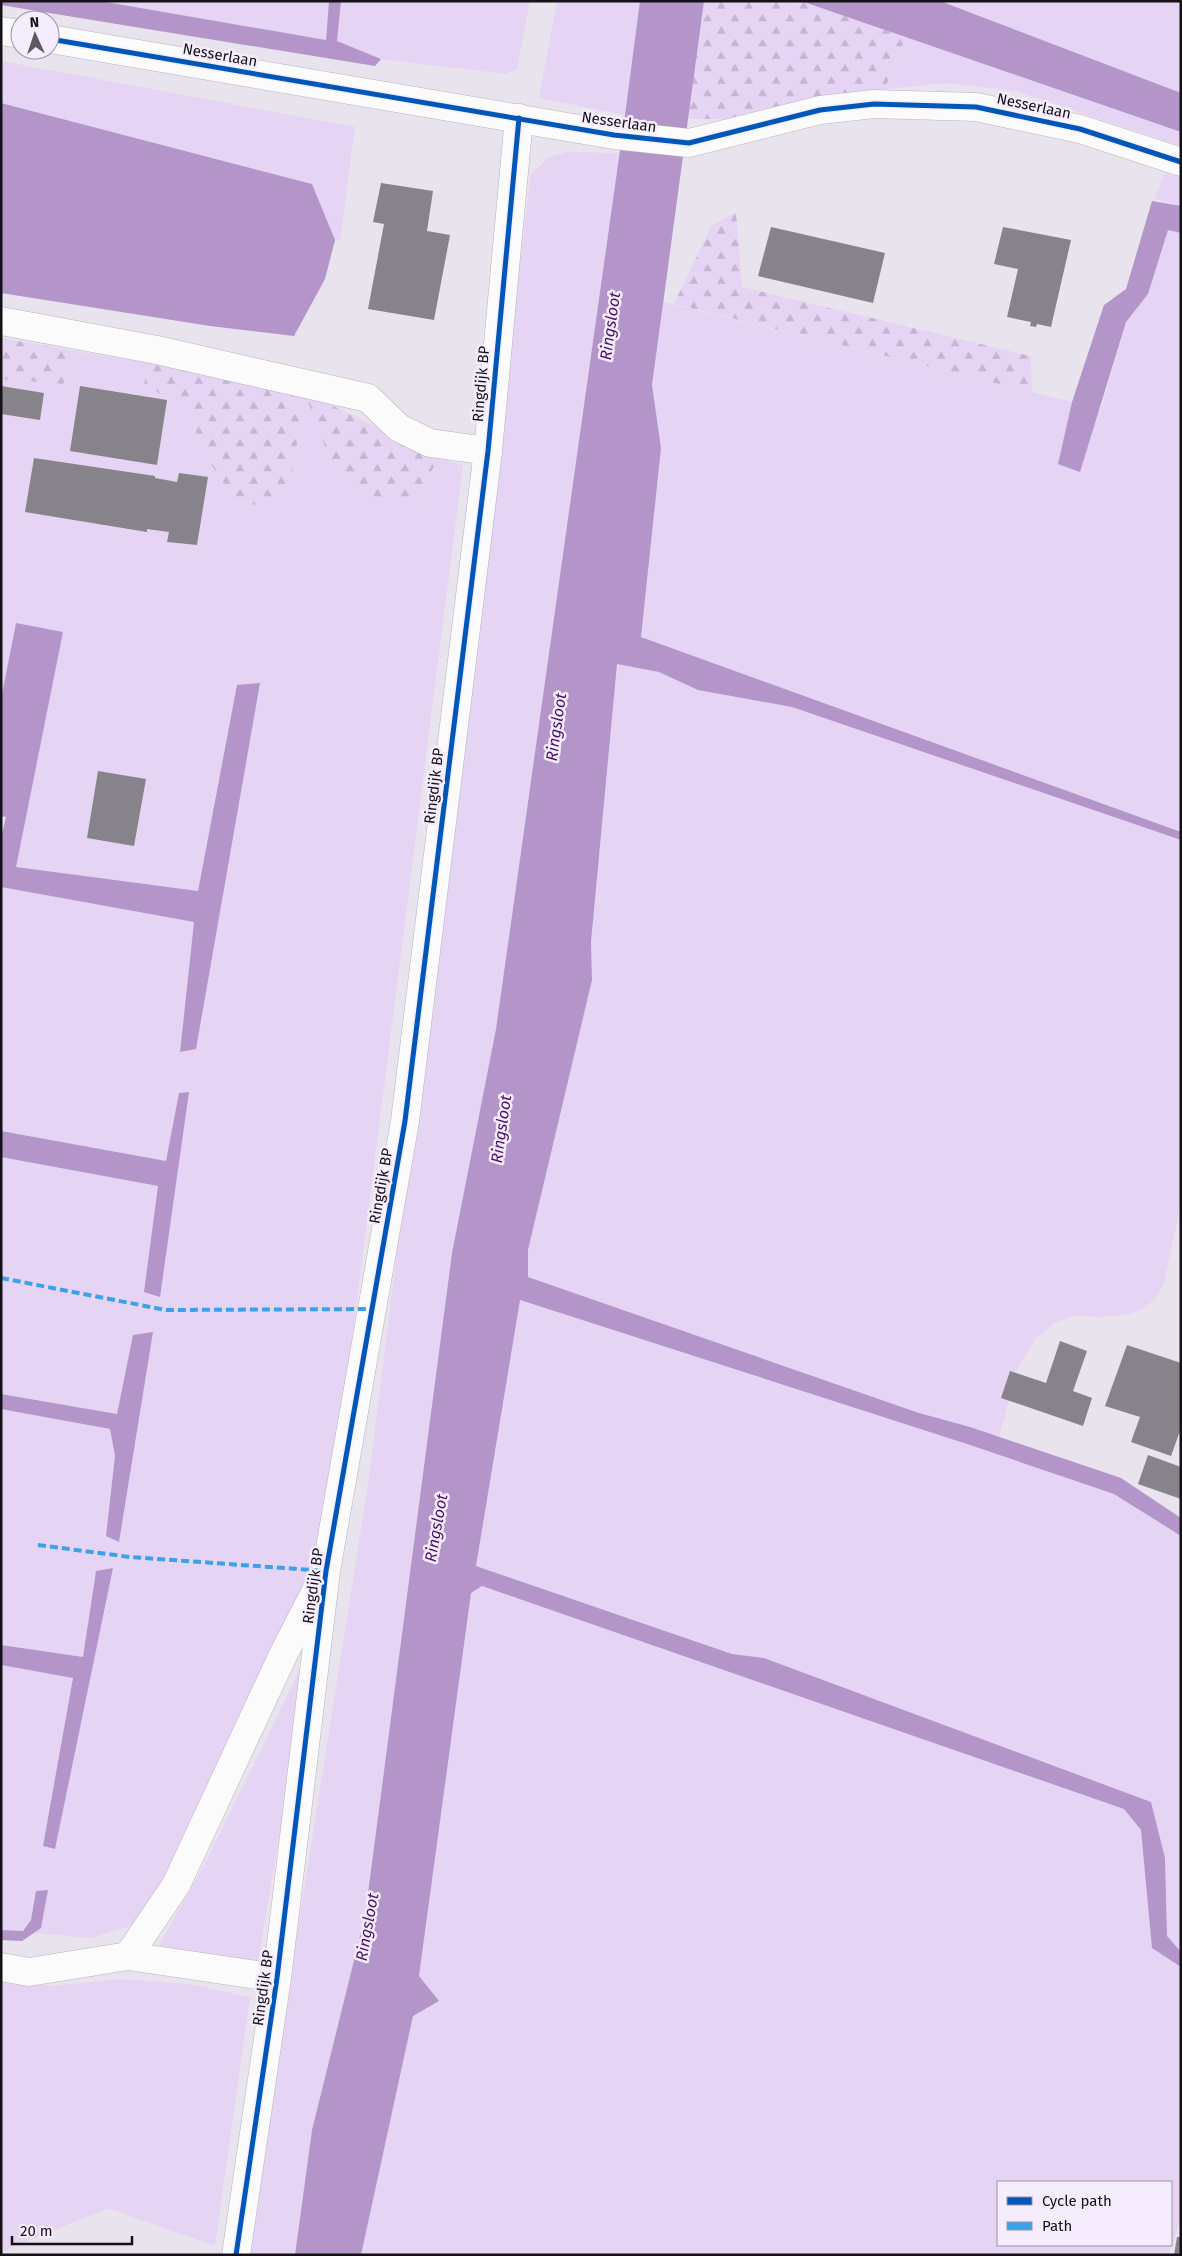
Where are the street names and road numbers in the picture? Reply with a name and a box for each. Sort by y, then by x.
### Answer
street label: Nesserlaan [181,40,259,70]
street label: Nesserlaan [995,89,1073,123]
street label: Nesserlaan [580,108,658,136]
street label: Ringdijk BP [469,345,493,423]
street label: Ringdijk BP [420,747,448,825]
street label: Ringdijk BP [365,1146,397,1225]
street label: Ringdijk BP [299,1547,327,1625]
street label: Ringdijk BP [249,1949,277,2027]

